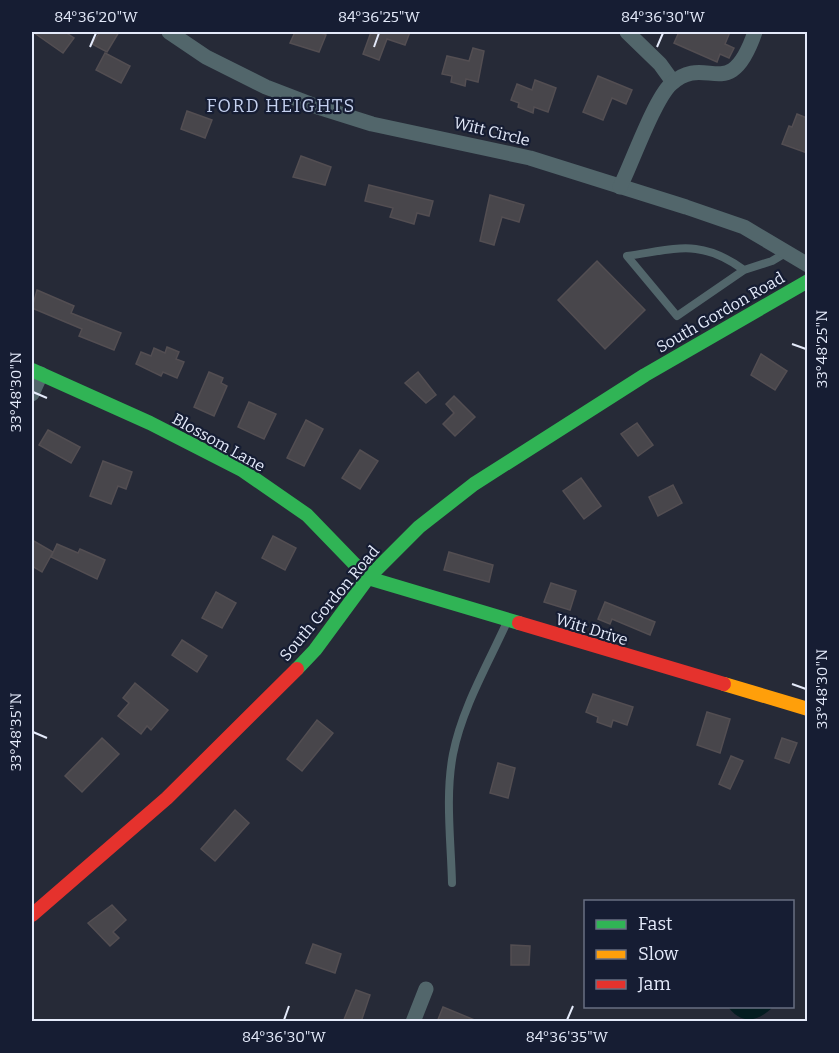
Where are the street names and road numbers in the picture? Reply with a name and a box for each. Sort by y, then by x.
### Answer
street label: Witt Circle [452,113,532,150]
street label: South Gordon Road [653,268,788,357]
street label: Blossom Lane [169,409,268,476]
street label: South Gordon Road [276,541,383,665]
street label: Witt Drive [553,609,630,649]

